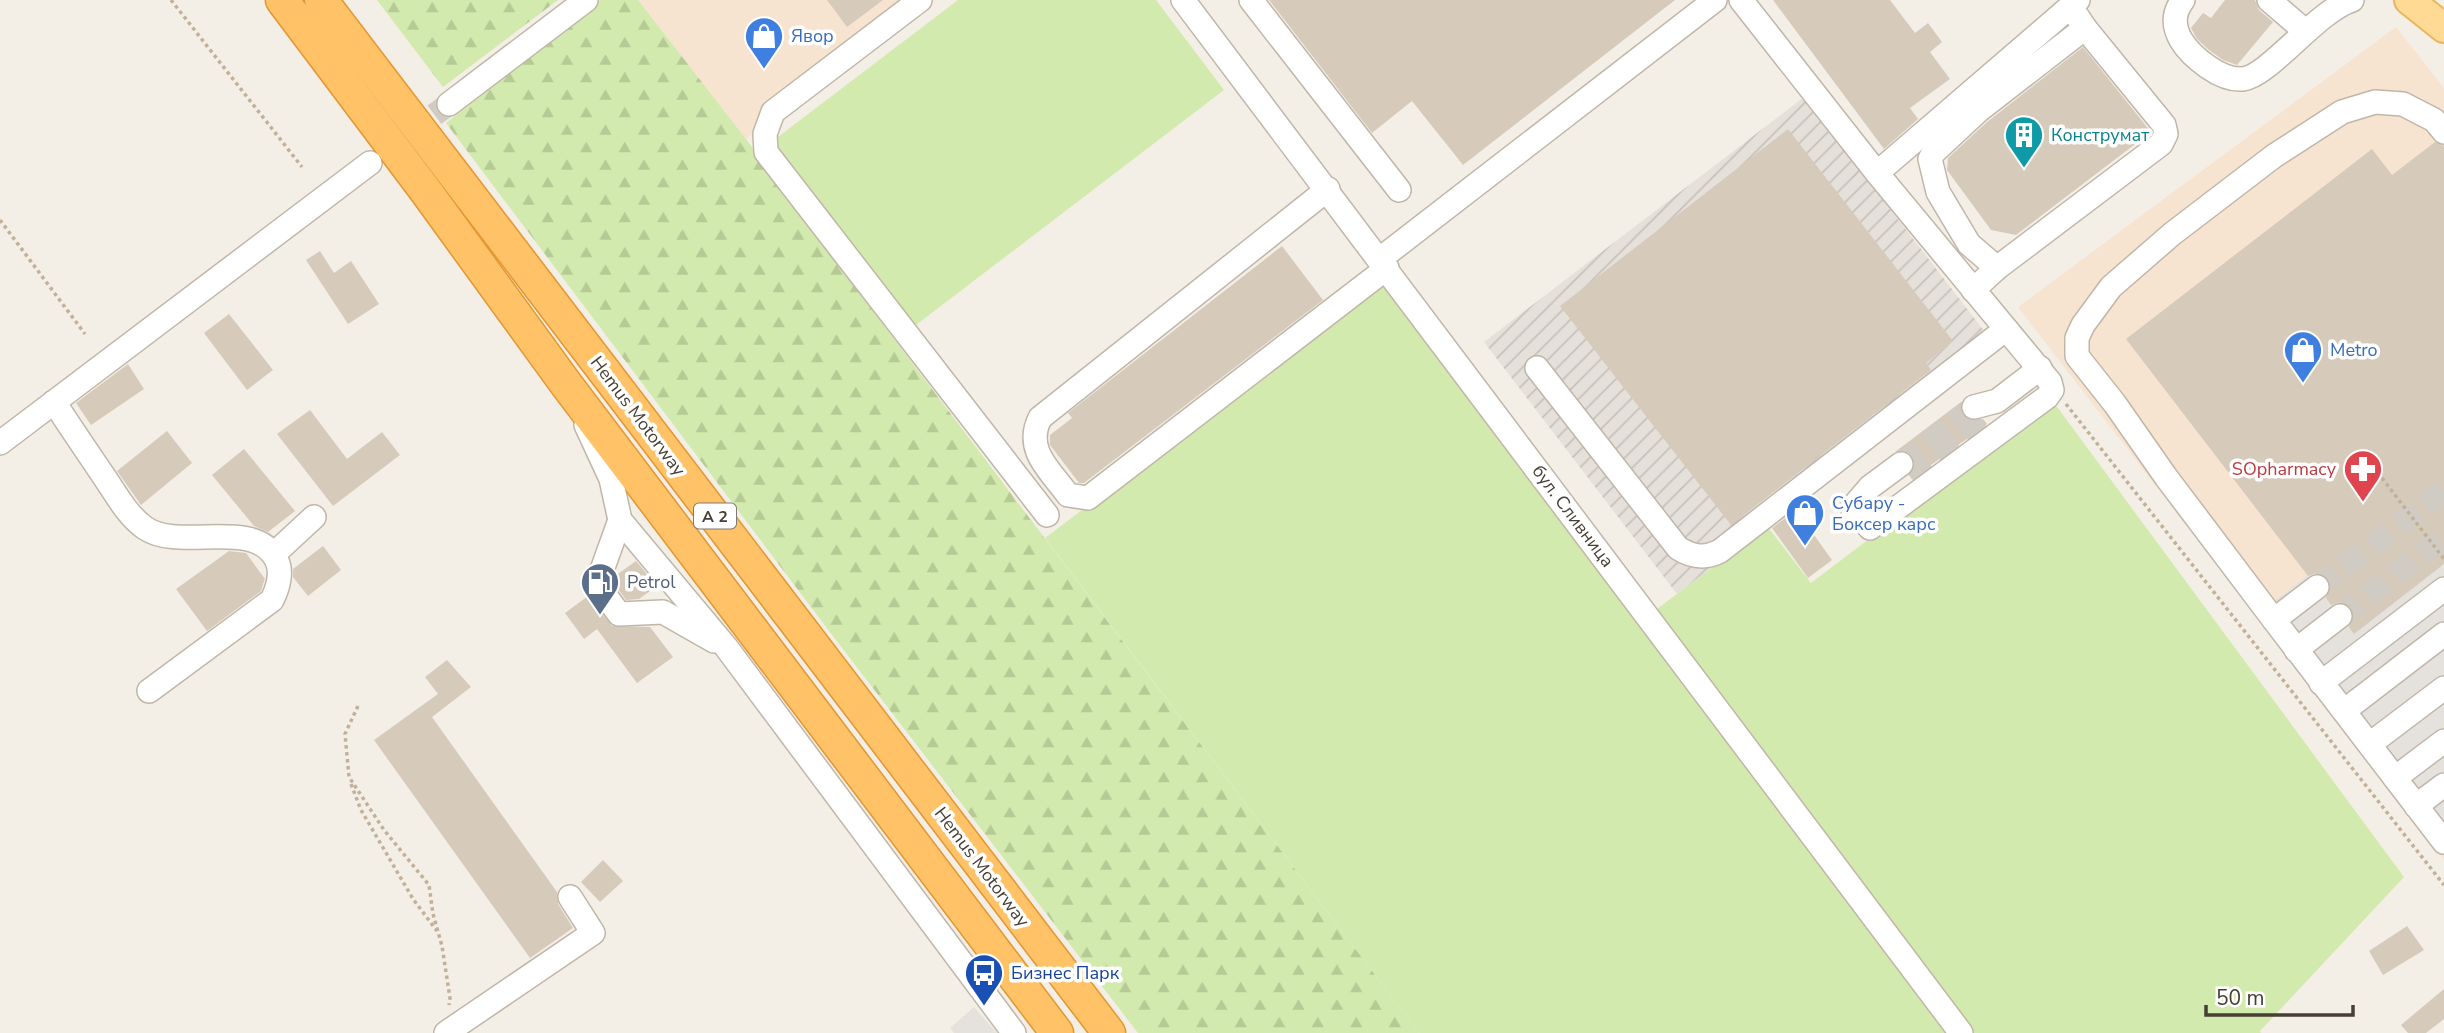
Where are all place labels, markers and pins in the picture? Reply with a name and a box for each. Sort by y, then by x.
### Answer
shop icon: Явор [743,15,785,70]
place label: Явор [791,24,834,48]
building icon: Конструмат [2003,114,2045,169]
place label: Конструмат [2051,123,2149,147]
shop icon: Metro [2282,329,2324,384]
place label: Metro [2330,338,2378,362]
pharmacy icon: SOpharmacy [2342,448,2384,503]
place label: SOpharmacy [2232,457,2337,481]
place label: Субару - Боксер карс [1832,491,1936,536]
shop icon: Субару - Боксер карс [1784,492,1826,547]
fuel station icon: Petrol [579,561,621,616]
place label: Petrol [627,570,676,594]
bus stop icon: Бизнес Парк [963,952,1005,1007]
place label: Бизнес Парк [1011,961,1120,985]

